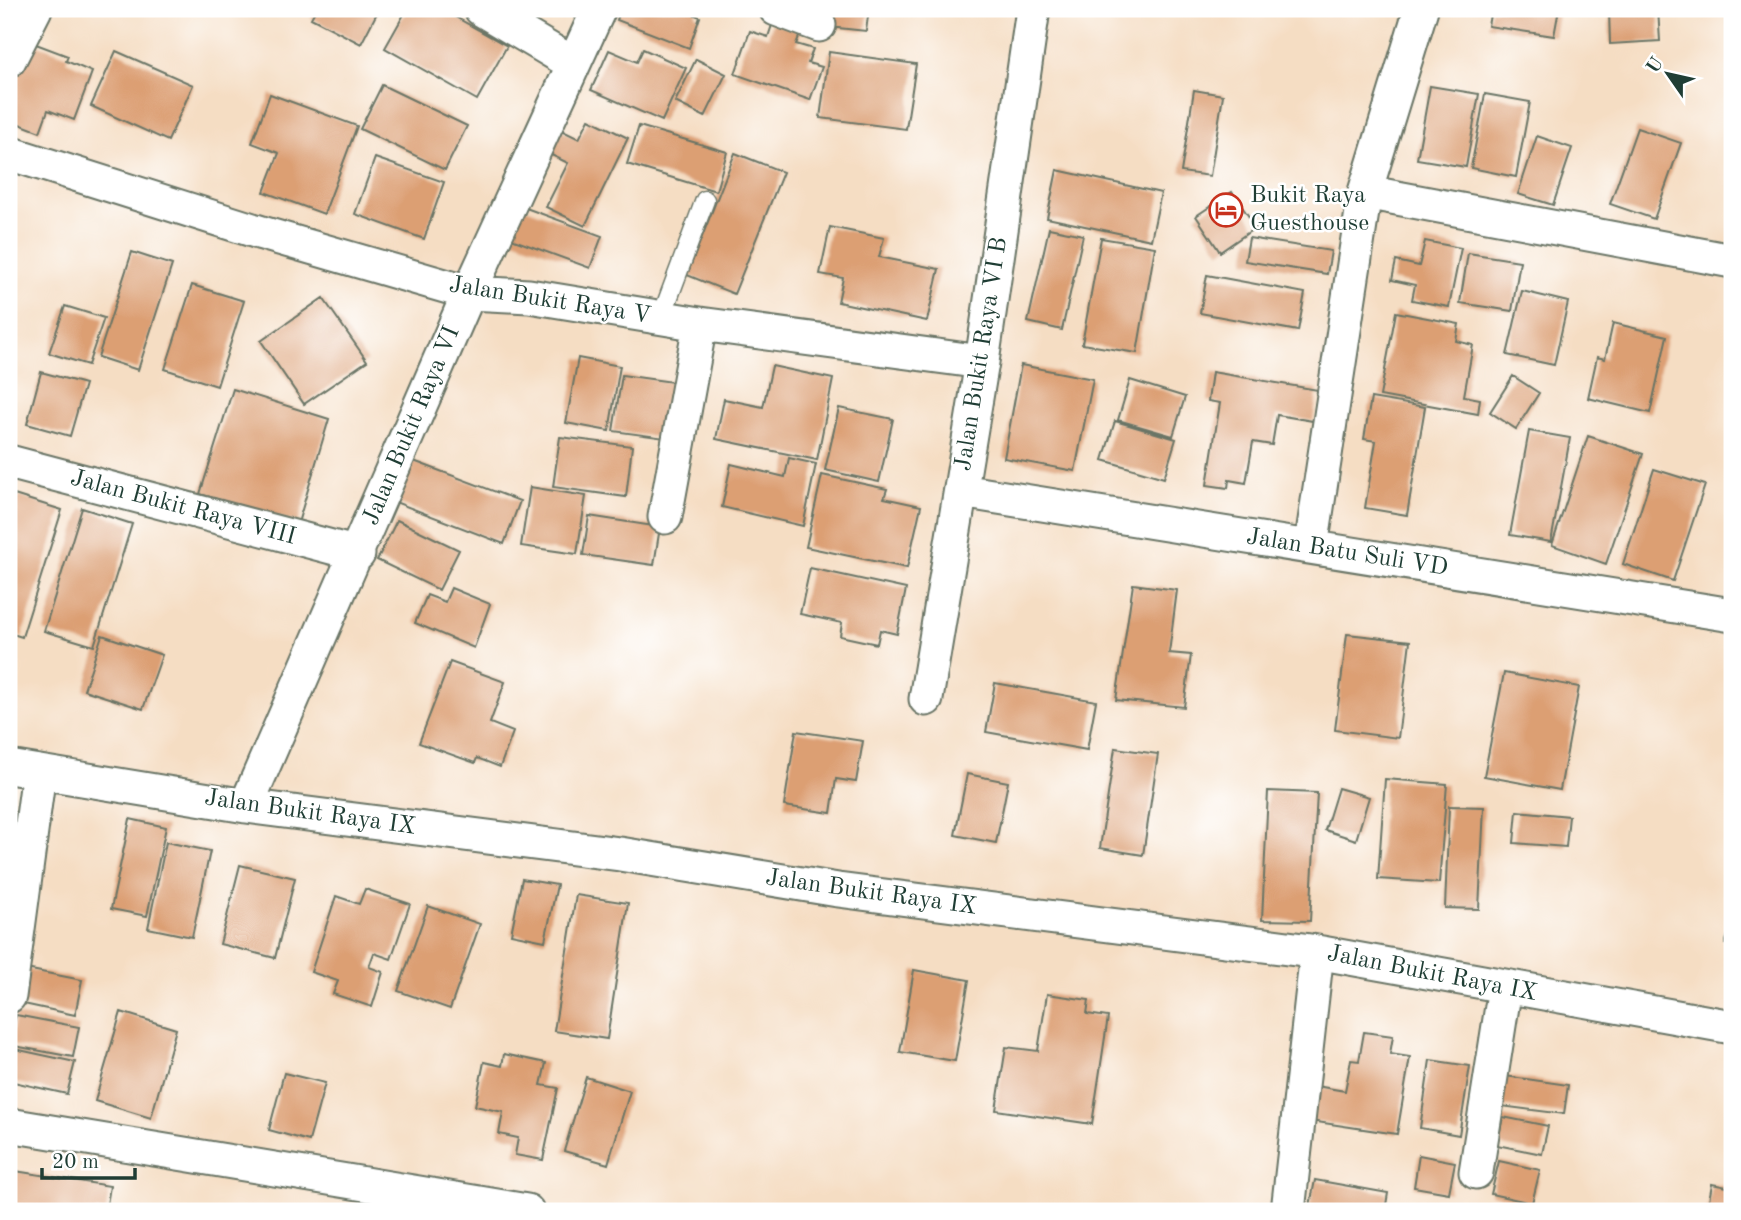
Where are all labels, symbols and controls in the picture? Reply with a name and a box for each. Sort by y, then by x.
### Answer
north arrow [1632,38,1702,108]
text: U [1644,54,1668,77]
place label: Bukit Raya Guesthouse [1250,184,1369,236]
hotel icon: Bukit Raya Guesthouse [1207,191,1245,229]
street label: Jalan Bukit Raya VI B [952,235,1012,473]
street label: Jalan Bukit Raya V [447,273,653,329]
street label: Jalan Bukit Raya VI [359,323,465,529]
street label: Jalan Bukit Raya VIII [68,466,298,550]
street label: Jalan Batu Suli VD [1244,525,1450,581]
street label: Jalan Bukit Raya IX [203,786,417,840]
street label: Jalan Bukit Raya IX [764,866,978,920]
street label: Jalan Bukit Raya IX [1325,942,1539,1006]
scale bar [42,1136,135,1180]
text: 20 m [52,1152,99,1173]

